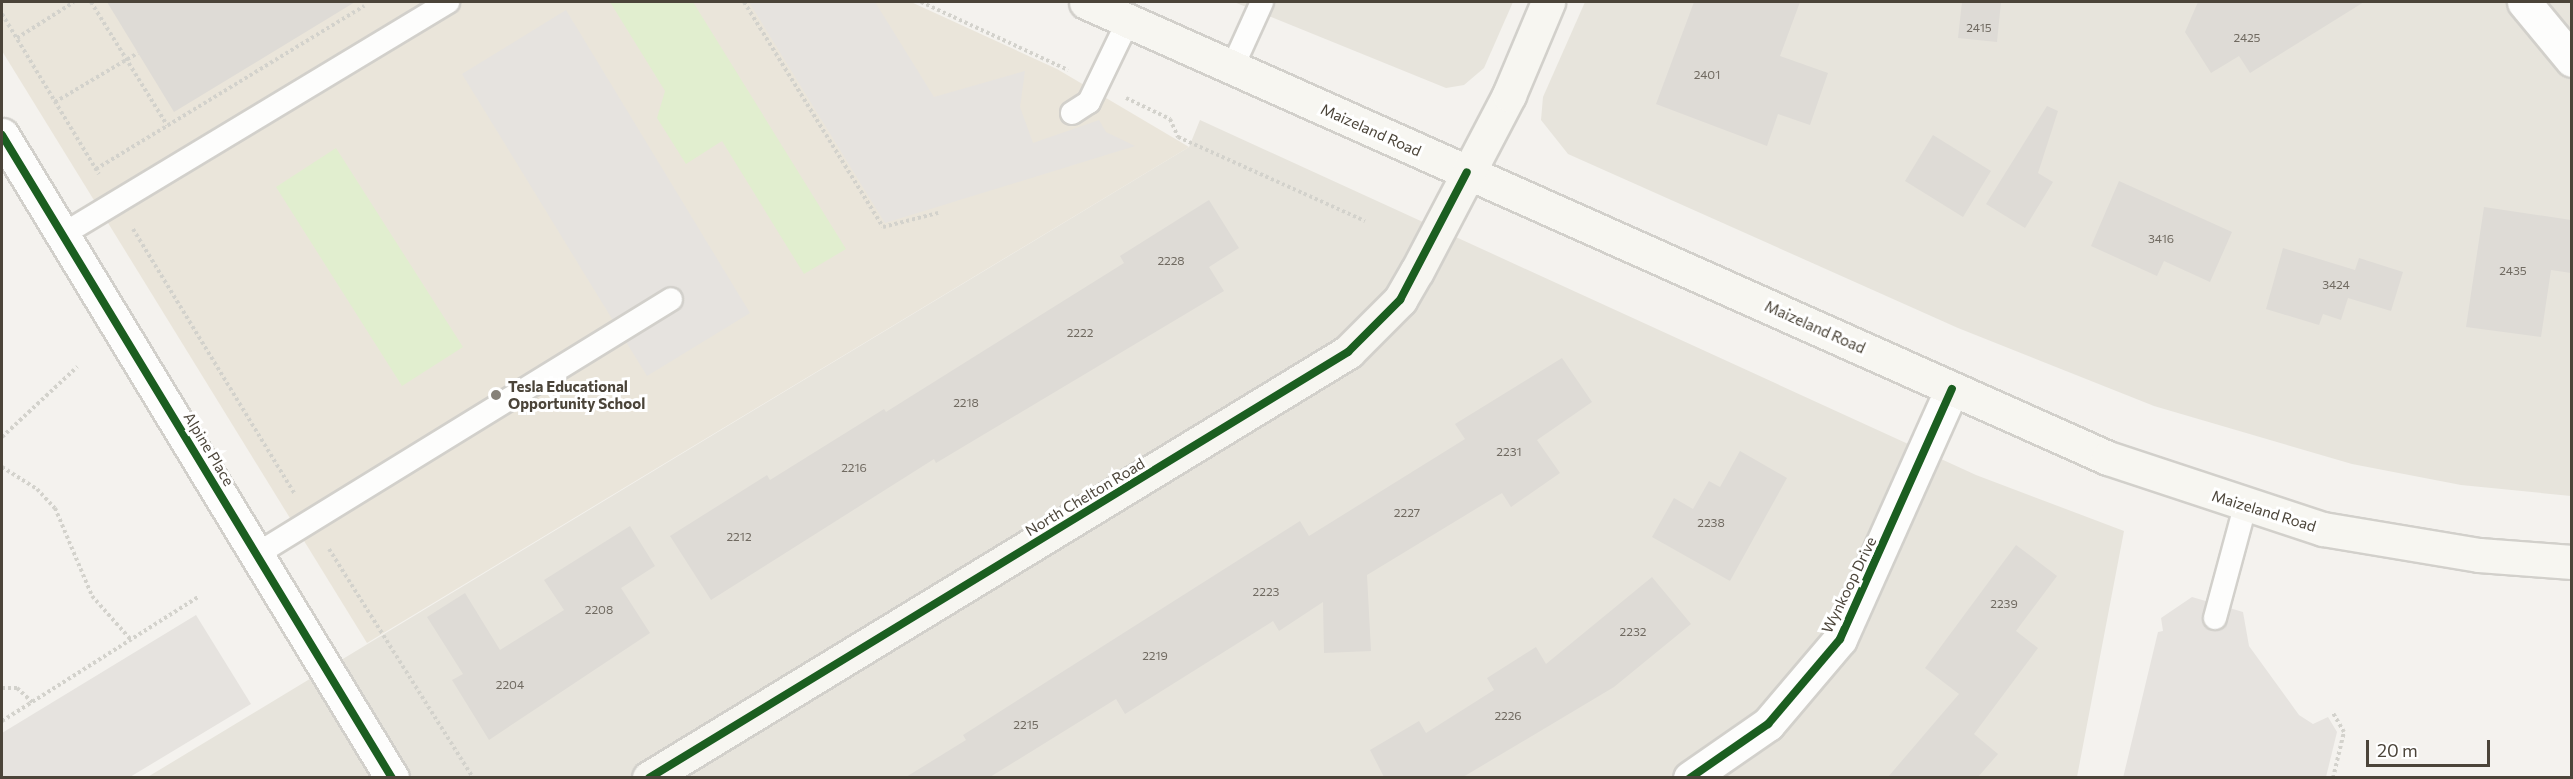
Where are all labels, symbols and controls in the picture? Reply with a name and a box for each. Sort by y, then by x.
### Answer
house number: 2415 [1966,21,1992,35]
house number: 2425 [2233,31,2261,45]
house number: 2401 [1694,68,1720,82]
street label: Maizeland Road [1318,100,1424,160]
house number: 3416 [2148,232,2174,246]
house number: 2228 [1157,254,1185,268]
house number: 2435 [2499,264,2527,278]
house number: 3424 [2322,278,2350,292]
street label: Maizeland Road [1762,297,1868,357]
house number: 2222 [1067,326,1093,340]
place label: Tesla Educational Opportunity School [508,377,645,412]
marker: Tesla Educational Opportunity School [489,388,503,402]
house number: 2218 [953,396,979,410]
street label: Alpine Place [180,409,238,489]
house number: 2231 [1496,445,1522,459]
street label: North Chelton Road [1022,454,1148,540]
house number: 2216 [841,461,867,475]
street label: Maizeland Road [2210,487,2318,535]
house number: 2227 [1394,506,1420,520]
house number: 2238 [1697,516,1725,530]
house number: 2212 [726,530,752,544]
street label: Wynkoop Drive [1818,534,1880,636]
house number: 2223 [1253,585,1279,599]
house number: 2239 [1990,597,2018,611]
house number: 2208 [585,603,613,617]
house number: 2232 [1620,625,1646,639]
house number: 2219 [1142,649,1168,663]
house number: 2204 [496,678,524,692]
house number: 2226 [1494,709,1522,723]
house number: 2215 [1013,718,1039,732]
scale bar [2369,728,2494,766]
text: 20 m [2377,739,2418,761]

